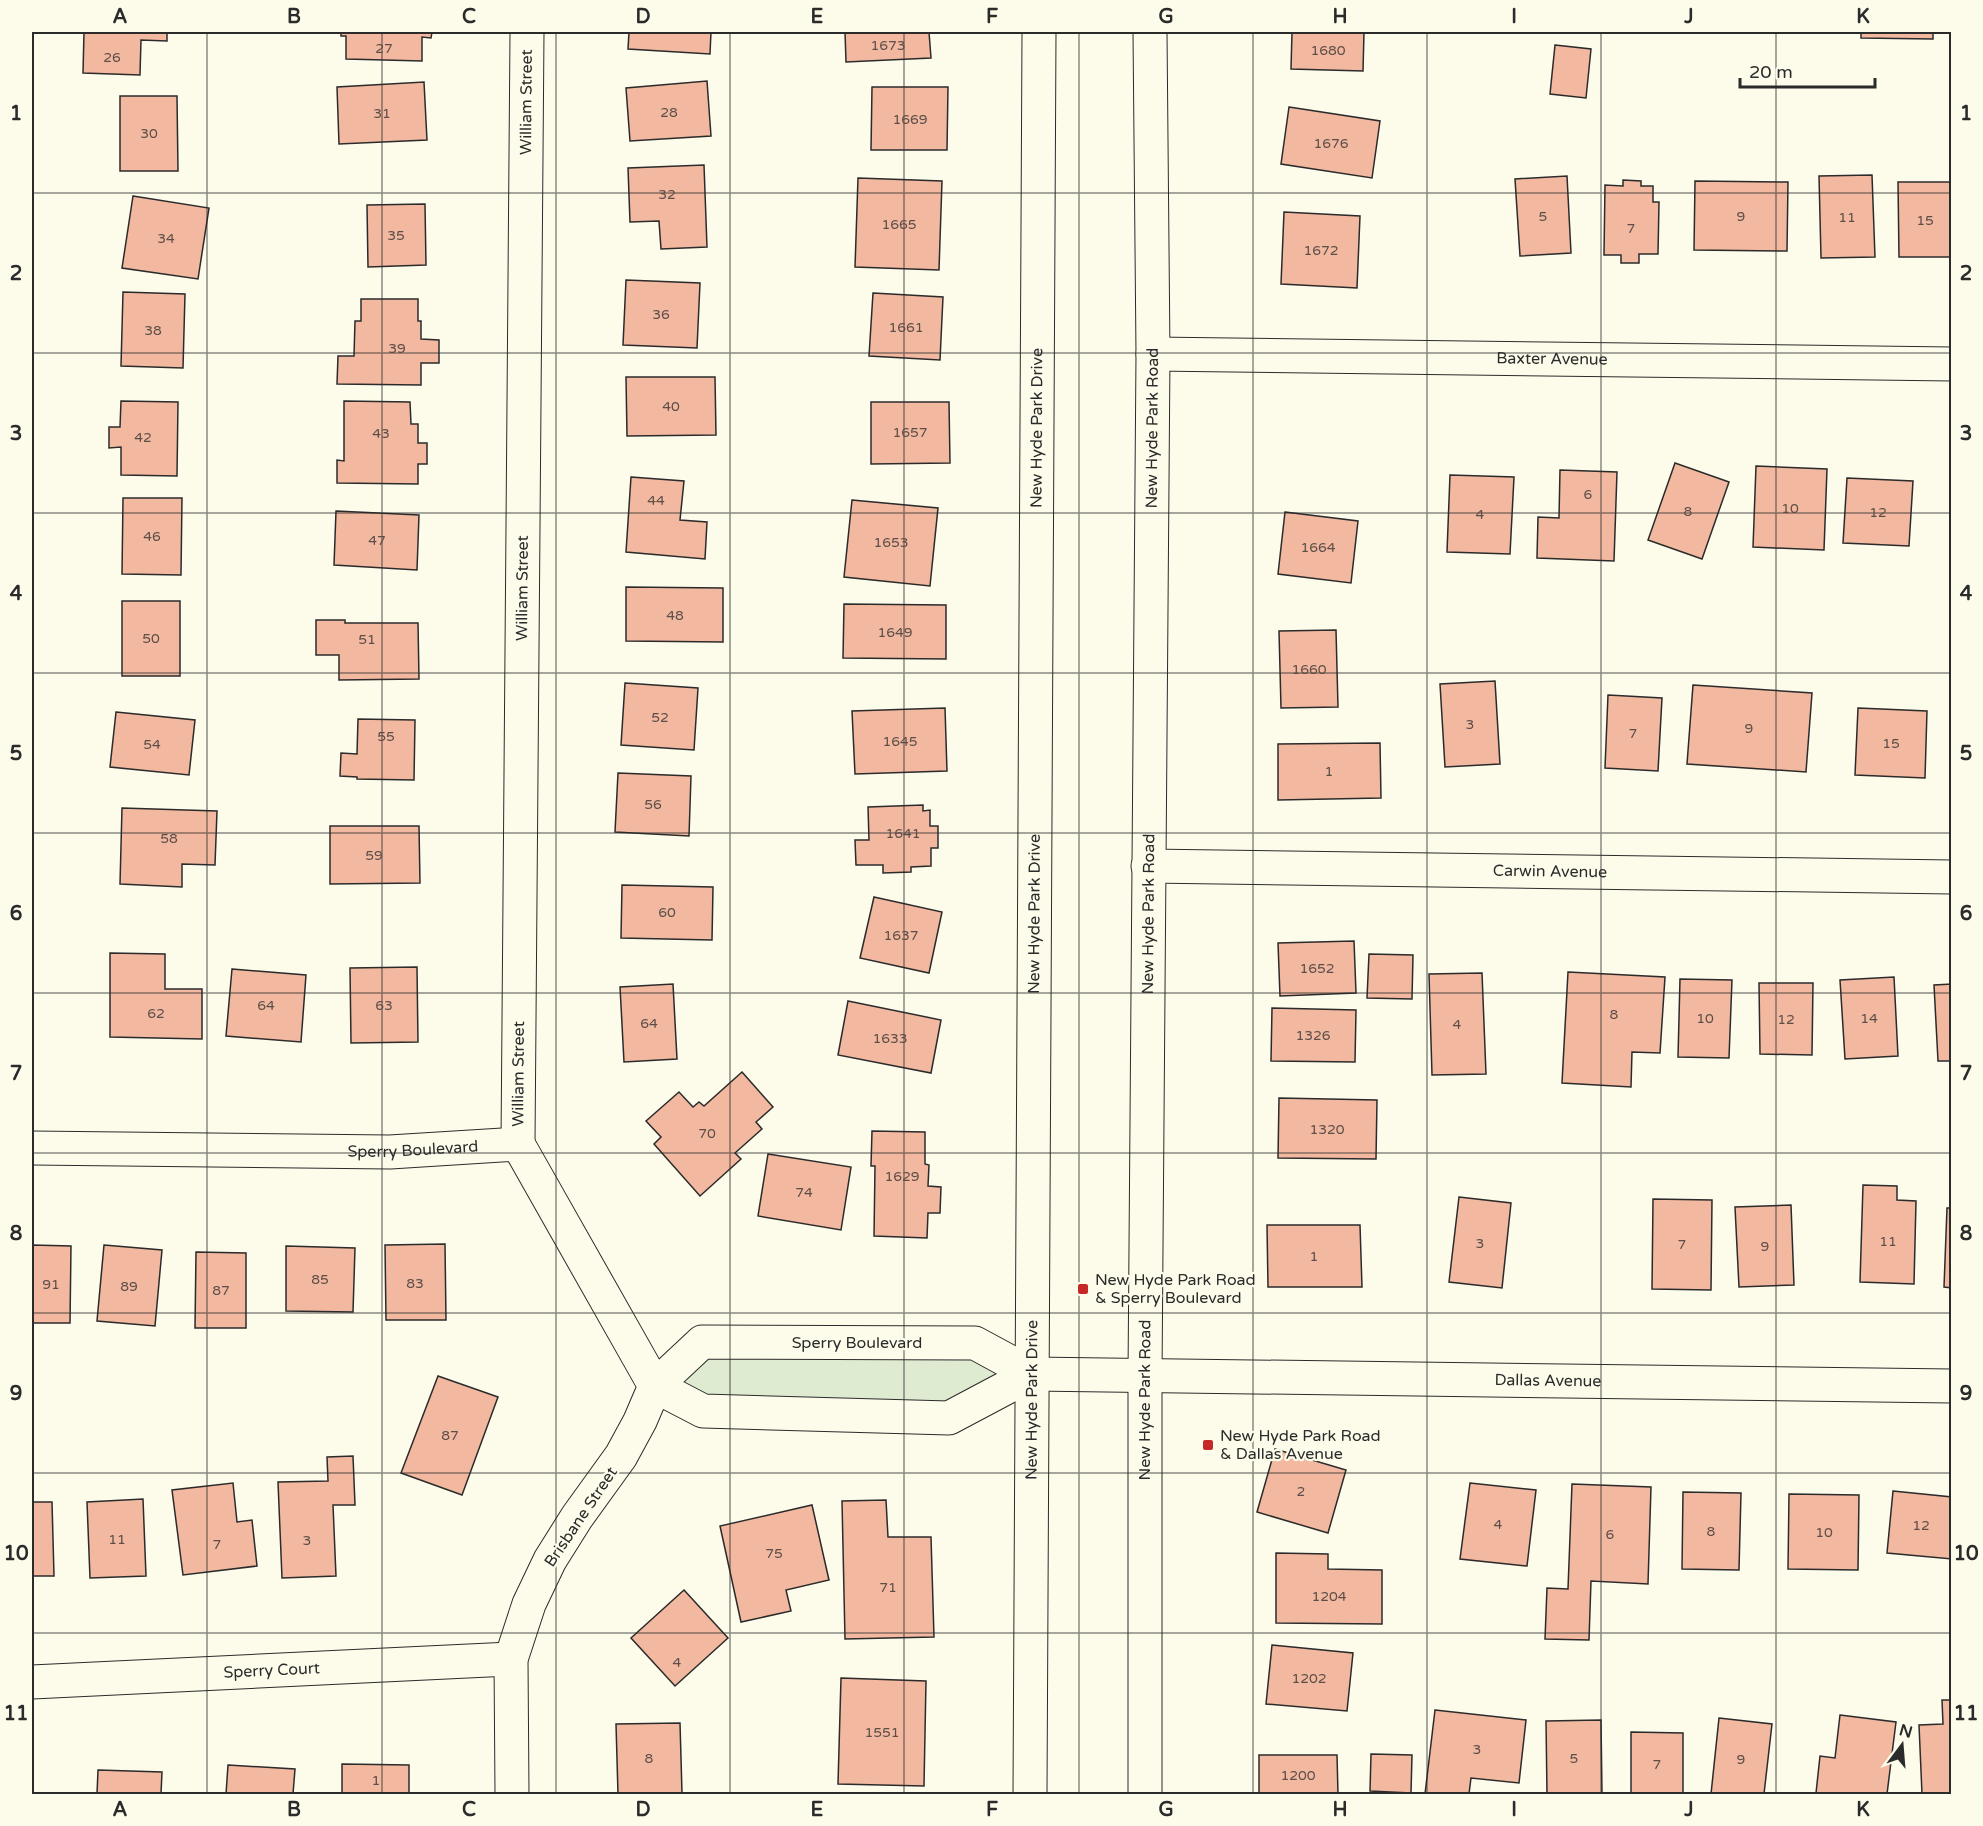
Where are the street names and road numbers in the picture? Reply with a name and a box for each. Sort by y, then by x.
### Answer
street label: William Street [516,49,537,155]
street label: New Hyde Park Drive [1027,348,1047,508]
street label: New Hyde Park Road [1142,348,1163,509]
street label: Baxter Avenue [1496,348,1608,370]
street label: William Street [512,535,533,641]
street label: New Hyde Park Drive [1024,834,1045,994]
street label: New Hyde Park Road [1138,834,1159,995]
street label: Carwin Avenue [1493,861,1607,882]
street label: William Street [508,1021,529,1127]
street label: Sperry Boulevard [347,1137,479,1162]
street label: New Hyde Park Road [1135,1319,1155,1480]
street label: New Hyde Park Drive [1022,1320,1042,1480]
street label: Sperry Boulevard [792,1333,922,1353]
street label: Dallas Avenue [1494,1370,1602,1391]
street label: Brisbane Street [540,1463,622,1571]
street label: Sperry Court [223,1658,320,1683]

